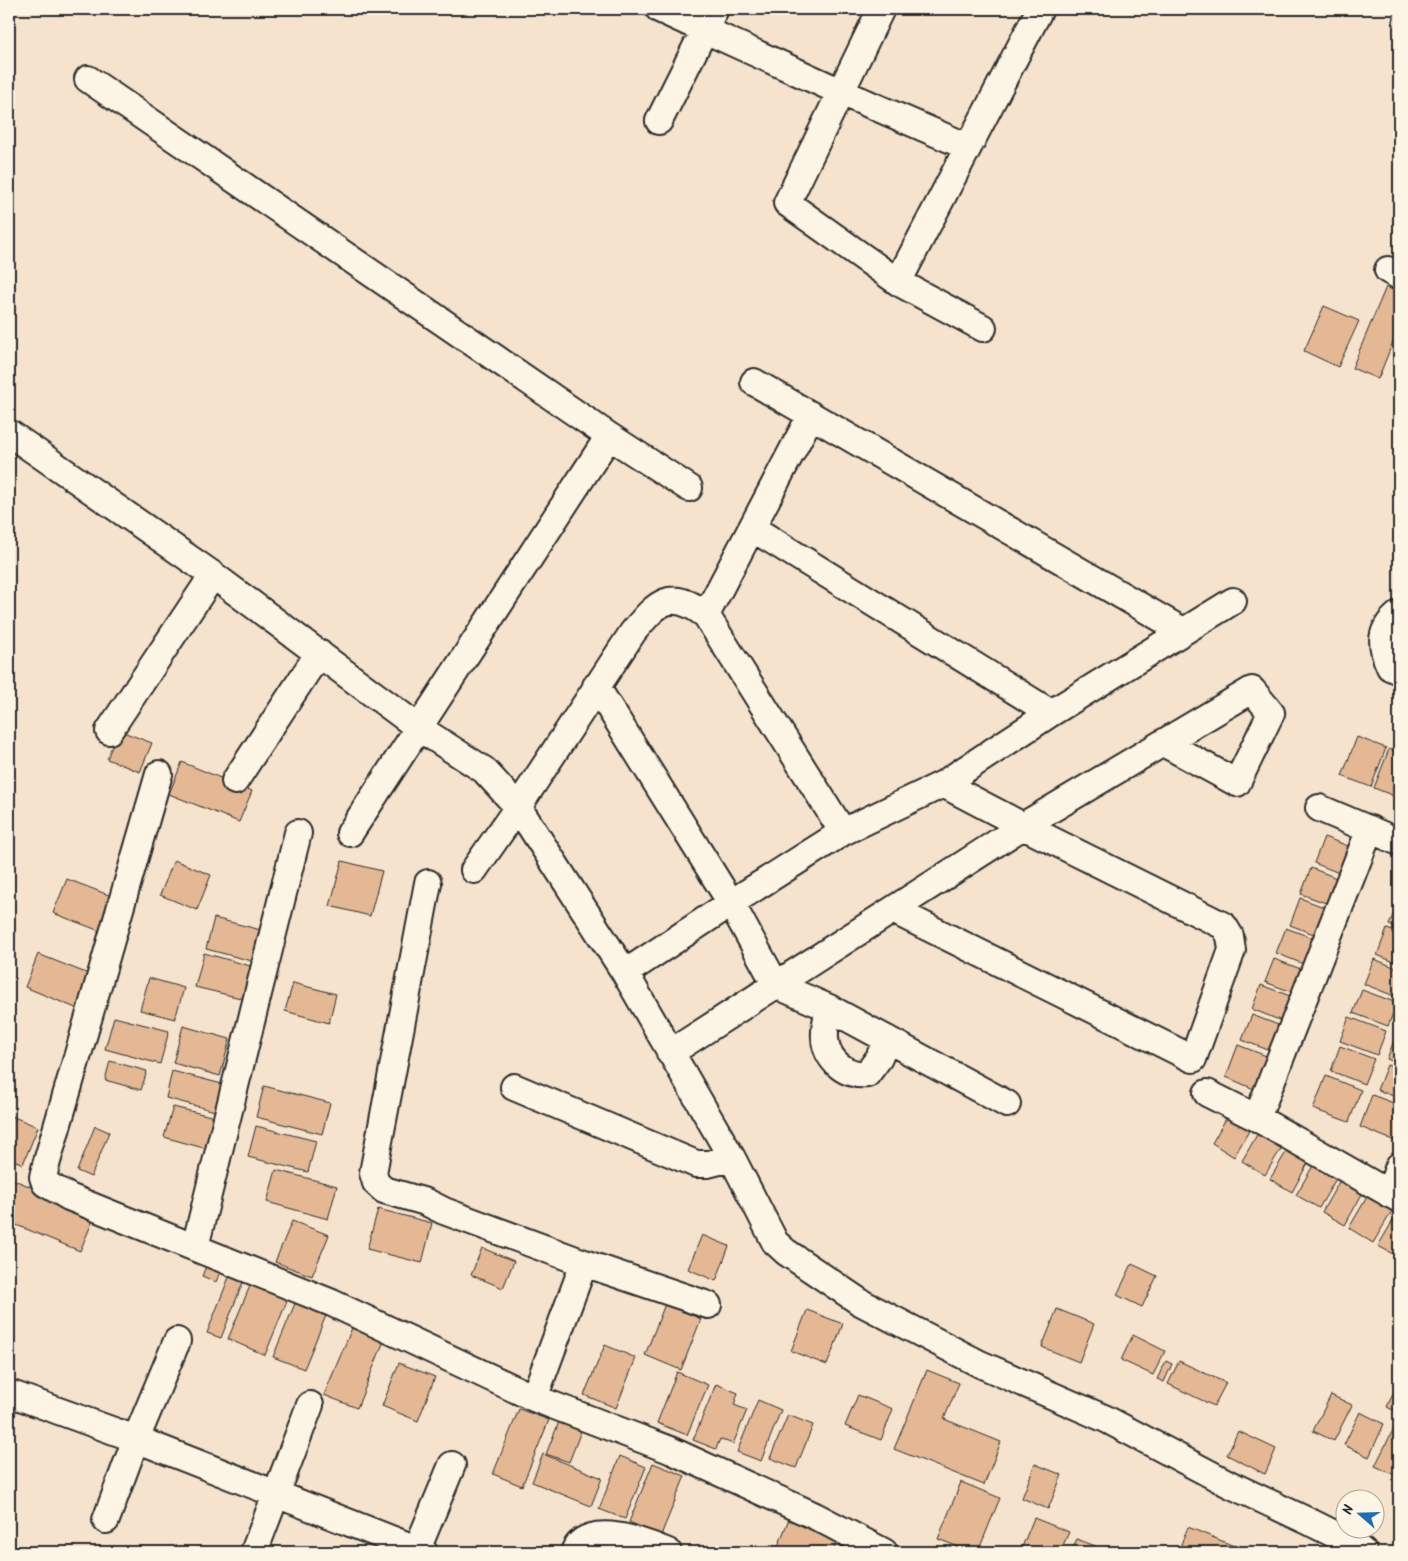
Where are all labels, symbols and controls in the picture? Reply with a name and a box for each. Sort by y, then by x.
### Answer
north arrow [1336,1488,1386,1538]
text: N [1337,1502,1361,1518]

